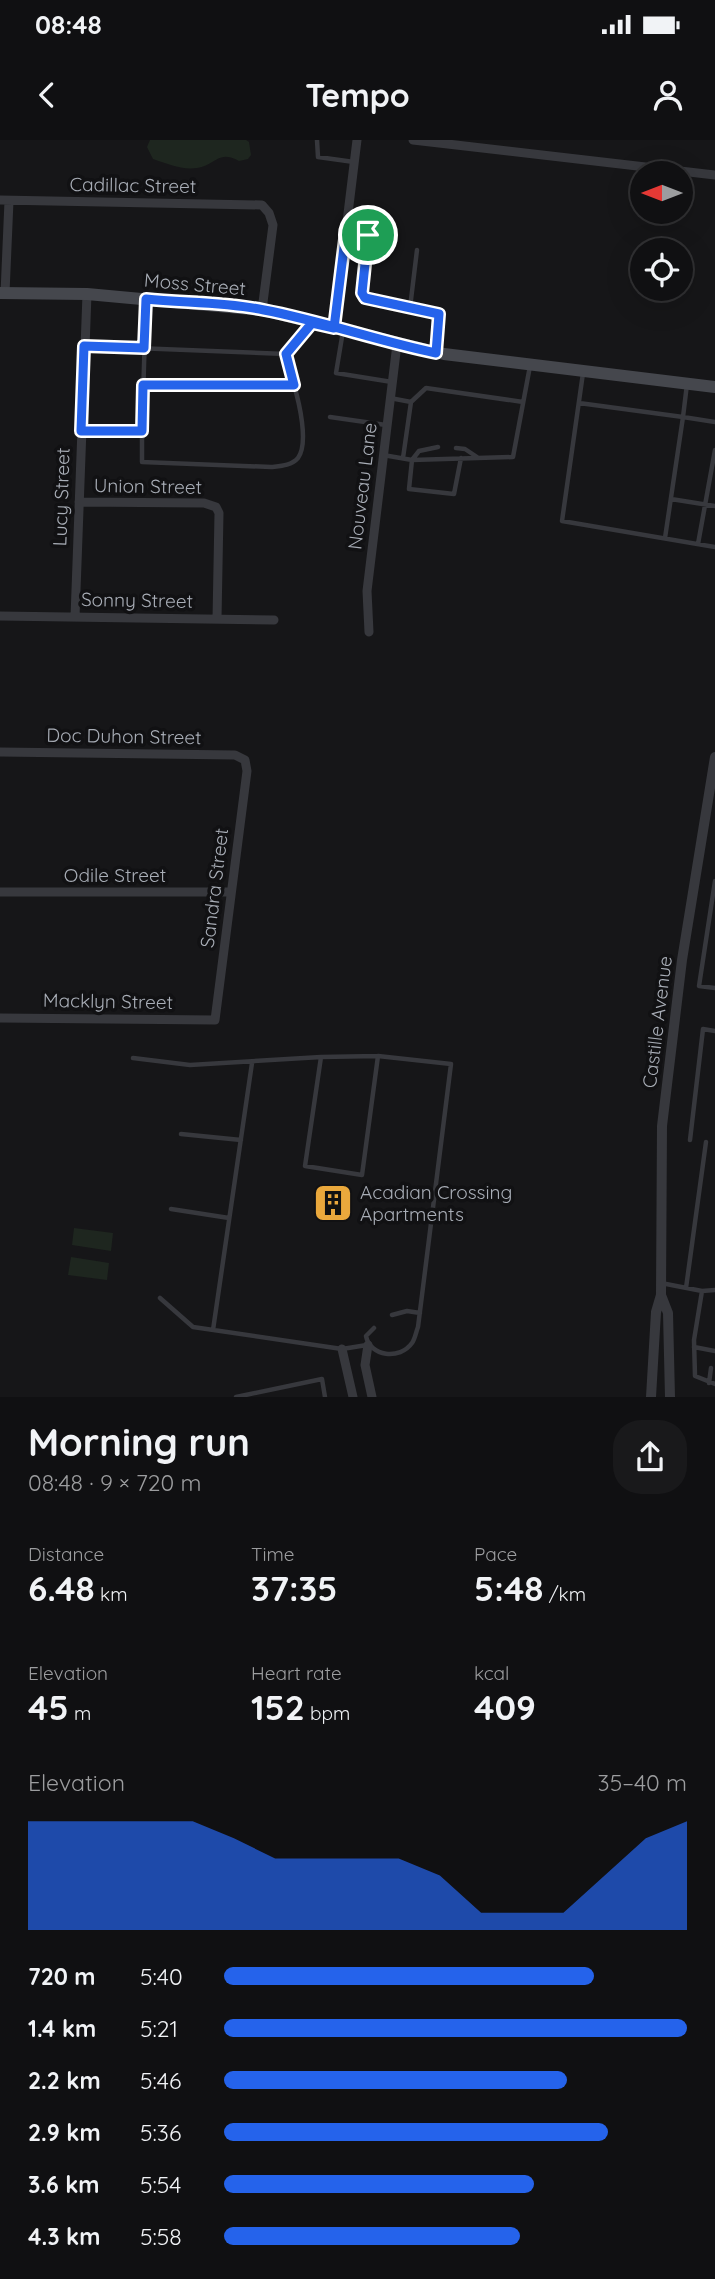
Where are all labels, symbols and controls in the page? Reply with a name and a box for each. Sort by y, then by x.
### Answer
text: 08:48 [35,8,102,41]
text: Tempo [305,75,410,115]
icon: back [28,76,66,114]
icon: person [649,76,687,114]
north arrow [630,161,693,224]
map controls [630,161,693,301]
street label: Cadillac Street [69,172,197,198]
pin [338,205,398,265]
icon: arrive [349,216,387,254]
button: locate [630,238,693,301]
street label: Moss Street [143,268,247,300]
street label: Nouveau Lane [342,421,382,551]
street label: Lucy Street [47,447,75,547]
street label: Union Street [94,473,202,499]
street label: Sonny Street [81,587,193,613]
street label: Doc Duhon Street [46,723,202,749]
street label: Sandra Street [195,827,233,949]
street label: Odile Street [64,863,166,887]
street label: Castille Avenue [637,955,677,1089]
street label: Macklyn Street [43,988,173,1014]
place label: Acadian Crossing Apartments [360,1180,512,1226]
building icon: Acadian Crossing Apartments [312,1182,354,1224]
text: Morning run [28,1418,250,1466]
button: share [613,1420,687,1494]
text: 08:48 · 9 × 720 m [28,1468,202,1497]
text: Distance [28,1542,104,1566]
text: Time [251,1542,295,1566]
text: Pace [474,1542,517,1566]
text: 6.48 [28,1566,95,1610]
text: 37:35 [251,1566,338,1610]
text: 5:48 [474,1566,543,1610]
text: km [95,1582,127,1606]
text: /km [543,1582,586,1606]
text: Elevation [28,1661,108,1685]
text: Heart rate [251,1661,342,1685]
text: kcal [474,1661,509,1685]
text: 45 [28,1685,69,1729]
text: 152 [251,1685,305,1729]
text: 409 [474,1685,536,1729]
text: m [69,1701,91,1725]
text: bpm [305,1701,350,1725]
text: Elevation [28,1768,125,1797]
text: 35–40 m [598,1768,687,1797]
text: 720 m [28,1962,95,1991]
text: 5:40 [140,1962,183,1991]
text: 1.4 km [28,2014,96,2043]
text: 5:21 [140,2014,178,2043]
text: 2.2 km [28,2066,101,2095]
text: 5:46 [140,2066,181,2095]
text: 2.9 km [28,2118,101,2147]
text: 5:36 [140,2118,181,2147]
text: 3.6 km [28,2170,100,2199]
text: 5:54 [140,2170,182,2199]
text: 4.3 km [28,2222,100,2251]
text: 5:58 [140,2222,182,2251]

